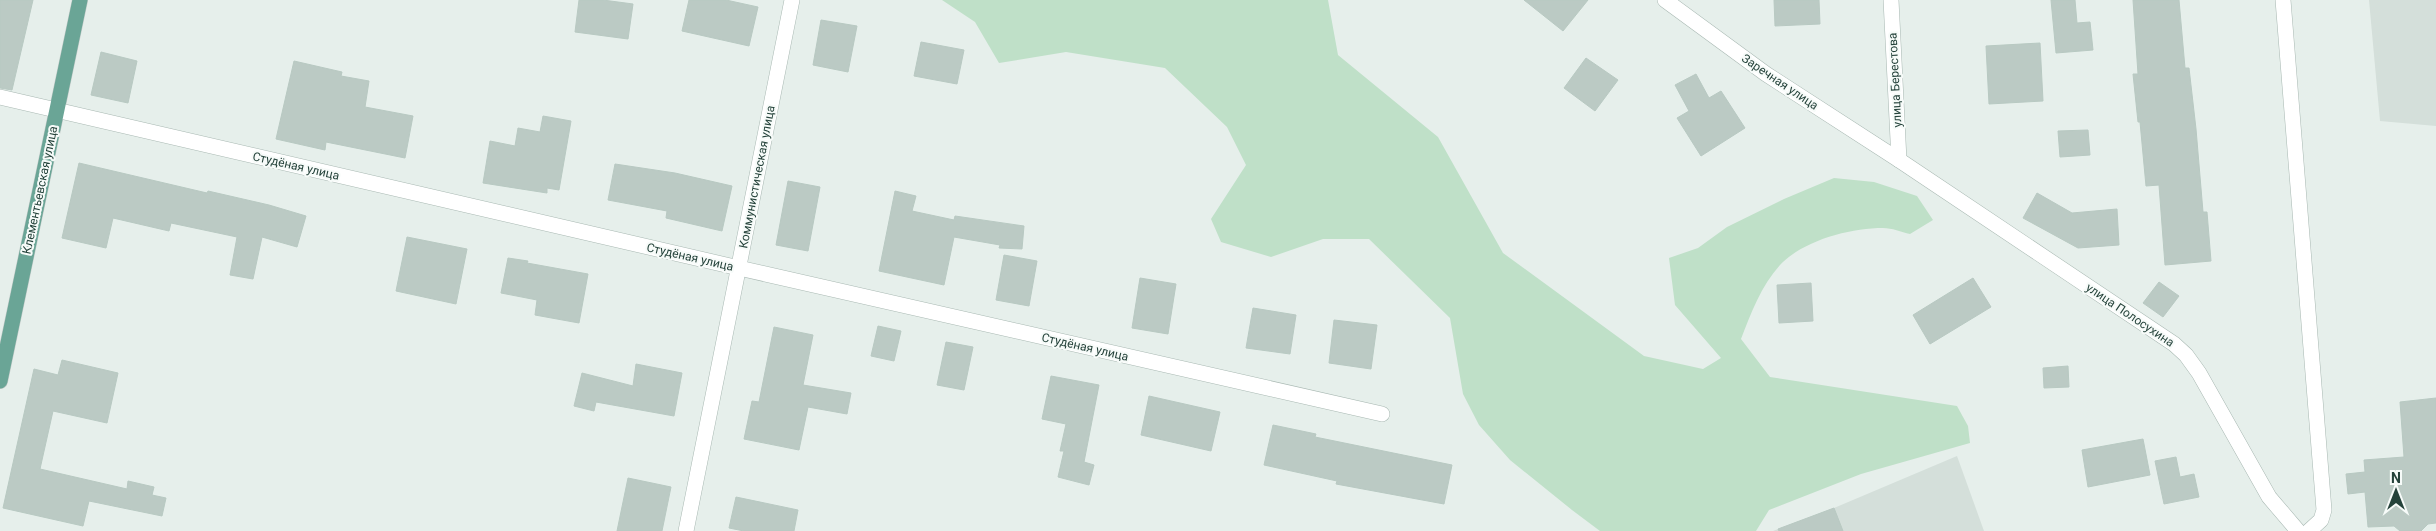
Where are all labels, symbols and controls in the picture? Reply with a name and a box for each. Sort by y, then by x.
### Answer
street label: улица Берестова [1886,32,1904,128]
street label: Заречная улица [1739,51,1821,113]
street label: Коммунистическая улица [736,104,778,250]
street label: Клементьевская улица [20,125,60,255]
street label: Студёная улица [251,149,341,183]
street label: Студёная улица [645,240,735,274]
street label: улица Полосухина [2083,280,2177,350]
street label: Студёная улица [1040,330,1130,364]
north arrow [2371,466,2421,516]
text: N [2391,470,2401,486]

